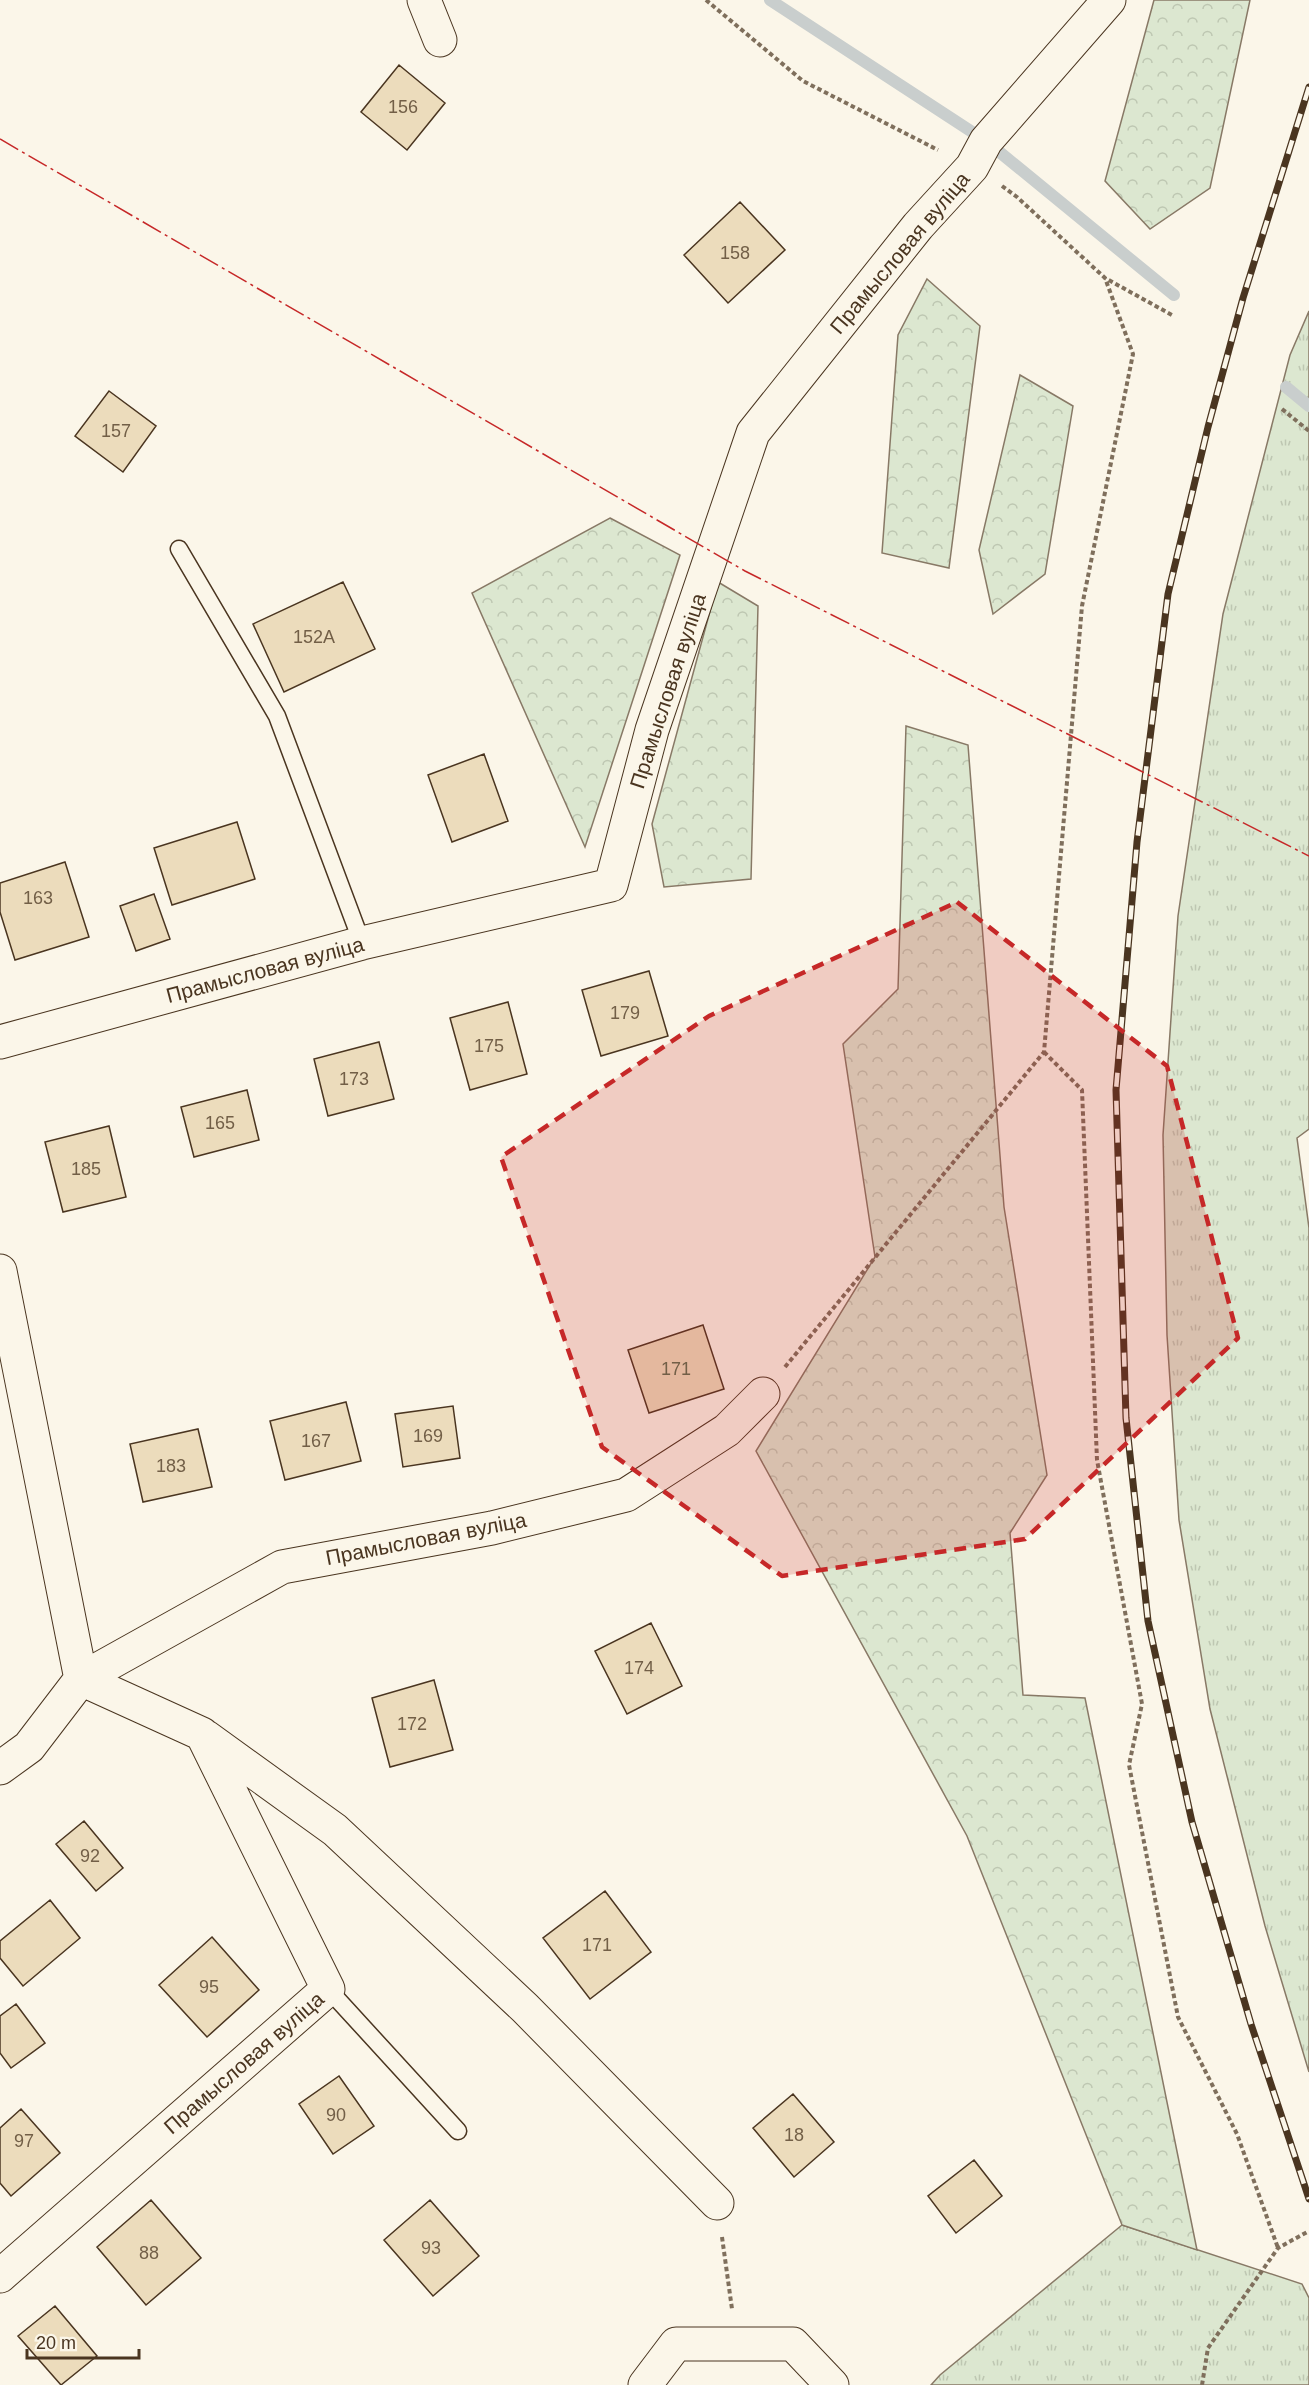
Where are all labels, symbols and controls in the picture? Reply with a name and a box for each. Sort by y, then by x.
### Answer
house number: 156 [388,97,418,117]
street label: Прамысловая вуліца [825,167,974,338]
house number: 158 [720,243,750,263]
house number: 157 [101,421,131,441]
street label: Прамысловая вуліца [625,590,710,791]
house number: 152А [293,627,335,647]
house number: 163 [23,888,53,908]
street label: Прамысловая вуліца [163,932,367,1007]
house number: 179 [610,1003,640,1023]
house number: 175 [474,1036,504,1056]
house number: 173 [339,1069,369,1089]
house number: 165 [205,1113,235,1133]
house number: 185 [71,1159,101,1179]
house number: 171 [661,1359,691,1379]
house number: 169 [413,1426,443,1446]
house number: 167 [301,1431,331,1451]
house number: 183 [156,1456,186,1476]
street label: Прамысловая вуліца [324,1508,528,1569]
house number: 174 [624,1658,654,1678]
house number: 172 [397,1714,427,1734]
house number: 92 [80,1846,100,1866]
house number: 171 [582,1935,612,1955]
house number: 95 [199,1977,219,1997]
street label: Прамысловая вуліца [159,1987,328,2138]
house number: 90 [326,2105,346,2125]
house number: 18 [784,2125,804,2145]
house number: 97 [14,2131,34,2151]
house number: 93 [421,2238,441,2258]
house number: 88 [139,2243,159,2263]
scale bar [27,2322,140,2360]
text: 20 m [36,2333,76,2353]

